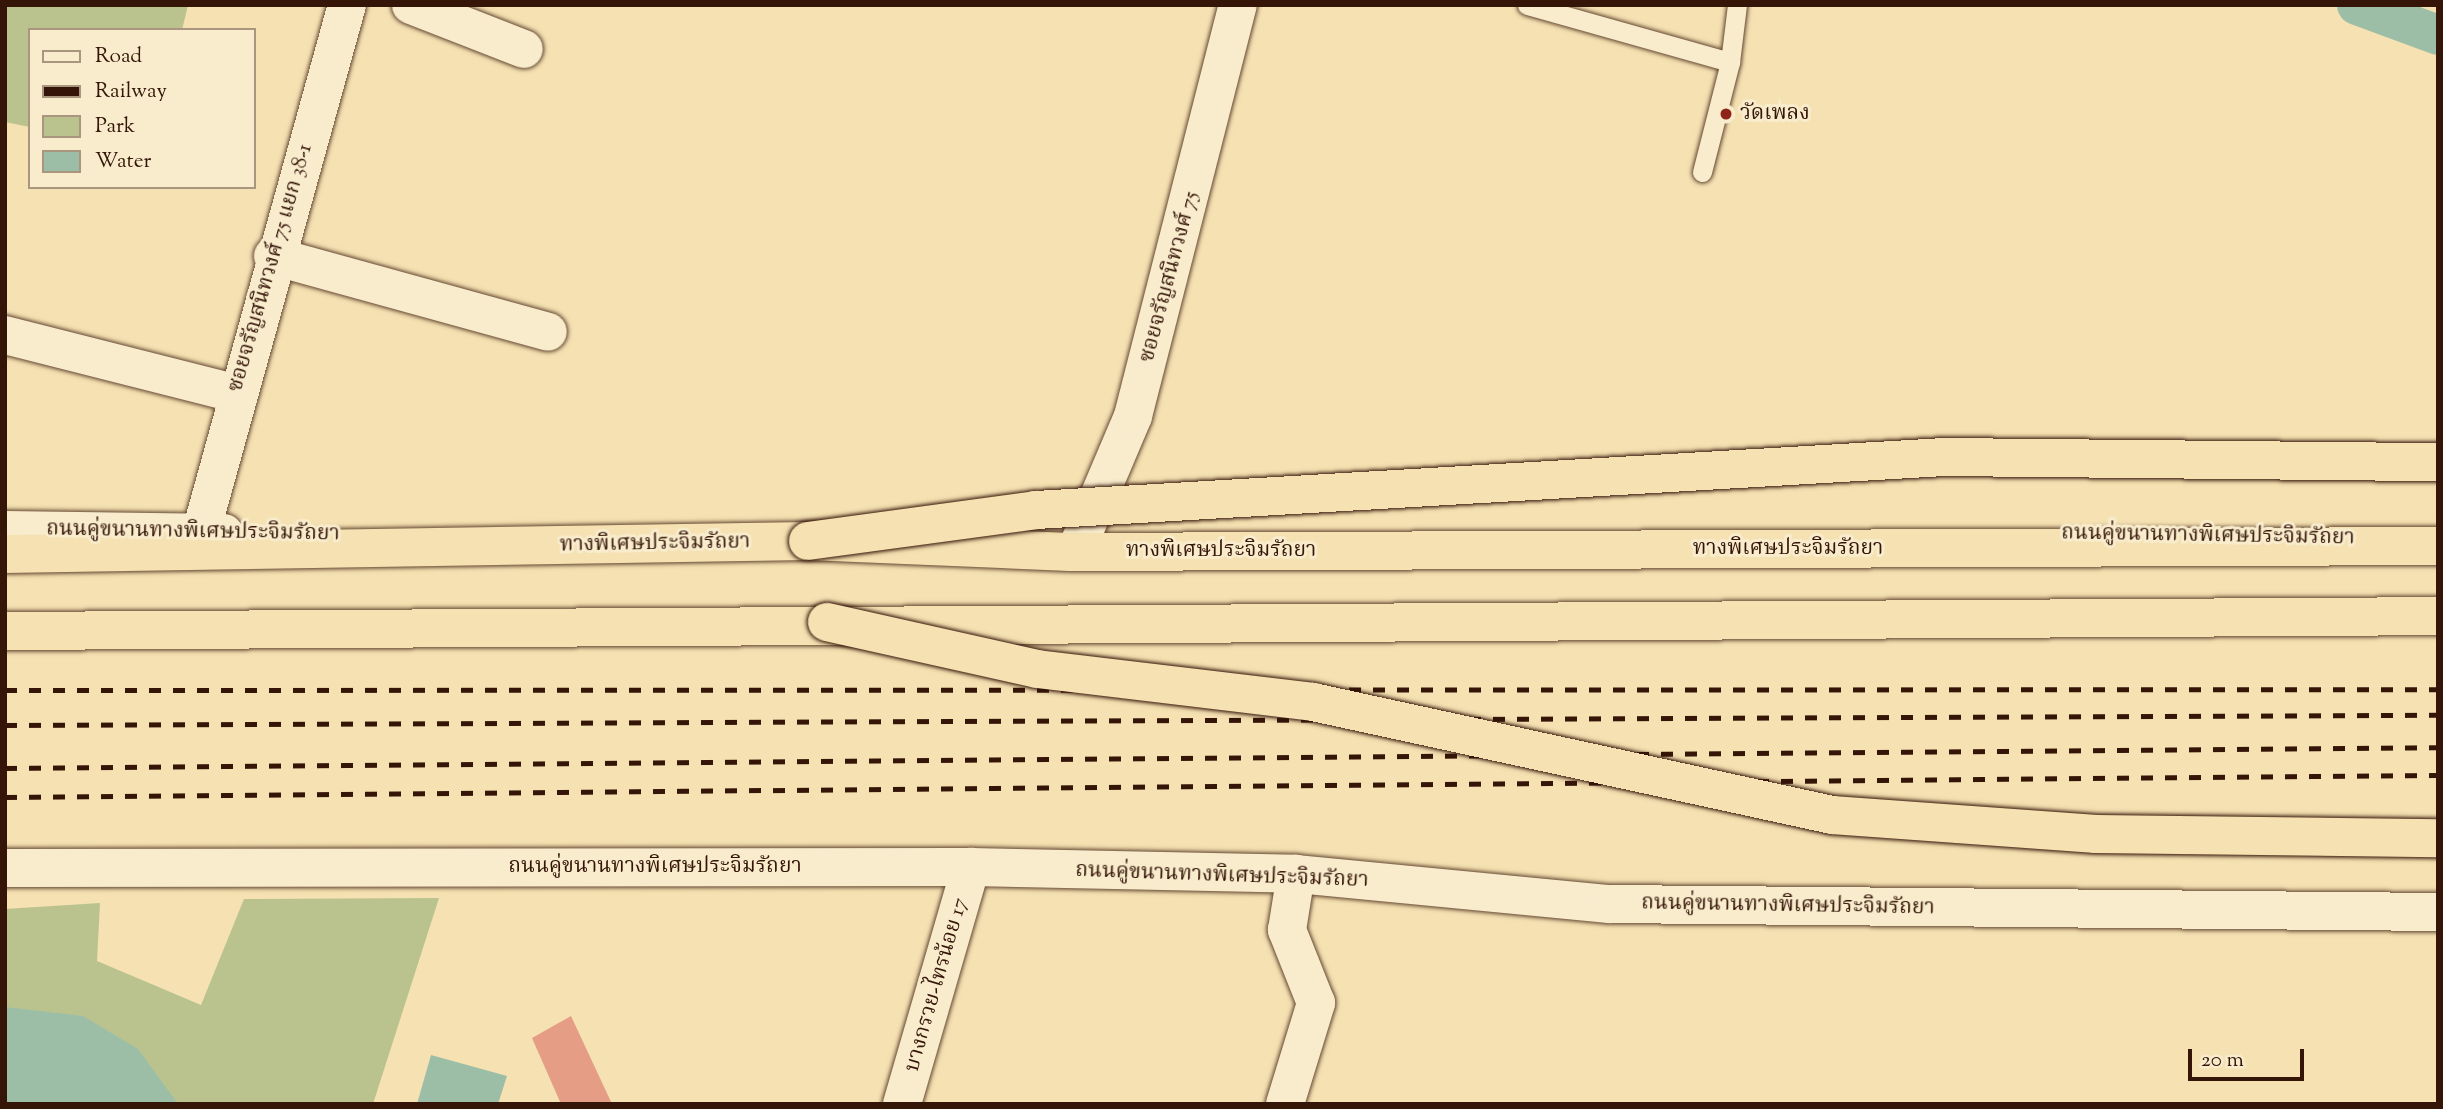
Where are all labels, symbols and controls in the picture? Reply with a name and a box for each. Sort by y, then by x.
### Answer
legend [28,28,256,189]
text: Road [95,42,142,72]
text: Railway [95,77,167,107]
place label: วัดเพลง [1740,101,1810,127]
marker: วัดเพลง [1718,106,1734,122]
text: Park [95,112,135,142]
street label: ซอยจรัญสนิทวงศ์ 75 แยก 38-1 [223,141,319,395]
text: Water [95,147,151,177]
street label: ซอยจรัญสนิทวงศ์ 75 [1135,189,1205,365]
street label: ถนนคู่ขนานทางพิเศษประจิมรัถยา [46,517,340,547]
street label: ถนนคู่ขนานทางพิเศษประจิมรัถยา [2061,521,2355,551]
street label: ทางพิเศษประจิมรัถยา [559,530,751,558]
street label: ทางพิเศษประจิมรัถยา [1693,536,1883,562]
street label: ทางพิเศษประจิมรัถยา [1126,538,1316,564]
street label: ถนนคู่ขนานทางพิเศษประจิมรัถยา [508,854,802,880]
street label: ถนนคู่ขนานทางพิเศษประจิมรัถยา [1075,858,1369,894]
street label: ถนนคู่ขนานทางพิเศษประจิมรัถยา [1641,891,1935,921]
street label: บางกรวย-ไทรน้อย 17 [900,895,974,1075]
scale bar [2191,1036,2306,1080]
text: 20 m [2201,1046,2244,1076]

